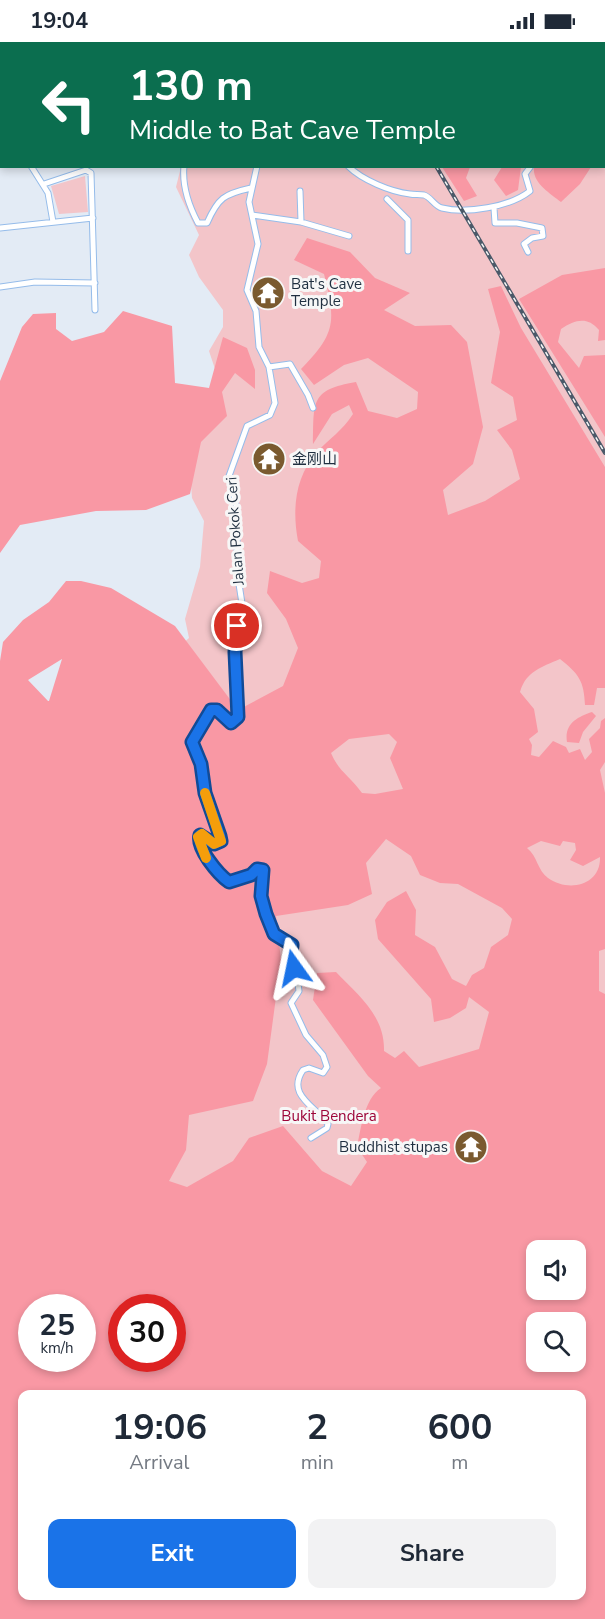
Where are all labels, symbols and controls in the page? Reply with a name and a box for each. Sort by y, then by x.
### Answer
text: 19:04 [30,6,88,36]
text: 130 m [129,58,253,115]
icon: left [30,66,108,144]
text: Middle to Bat Cave Temple [129,112,456,149]
place label: Bat's Cave Temple [291,274,362,311]
temple icon: Bat's Cave Temple [250,275,286,311]
temple icon: 金刚山 [251,441,287,477]
place label: 金刚山 [292,449,337,469]
street label: Jalan Pokok Ceri [221,476,249,587]
pin [211,600,262,651]
icon: arrive [220,609,253,642]
position arrow [262,936,326,1000]
park label: Bukit Bendera [281,1106,377,1126]
temple icon: Buddhist stupas [453,1129,489,1165]
place label: Buddhist stupas [339,1137,448,1157]
map controls [526,1240,586,1372]
button: sound [526,1240,586,1300]
speed limit sign: 30 [108,1294,186,1372]
text: 25 [39,1305,75,1346]
button: search [526,1312,586,1372]
text: km/h [40,1338,74,1358]
text: 19:06 [112,1403,207,1452]
text: 2 [306,1403,328,1452]
text: 600 [427,1403,492,1452]
text: Arrival [129,1449,189,1476]
text: min [301,1449,334,1476]
text: m [451,1449,468,1476]
button: Exit [48,1519,296,1588]
button: Share [308,1519,556,1588]

